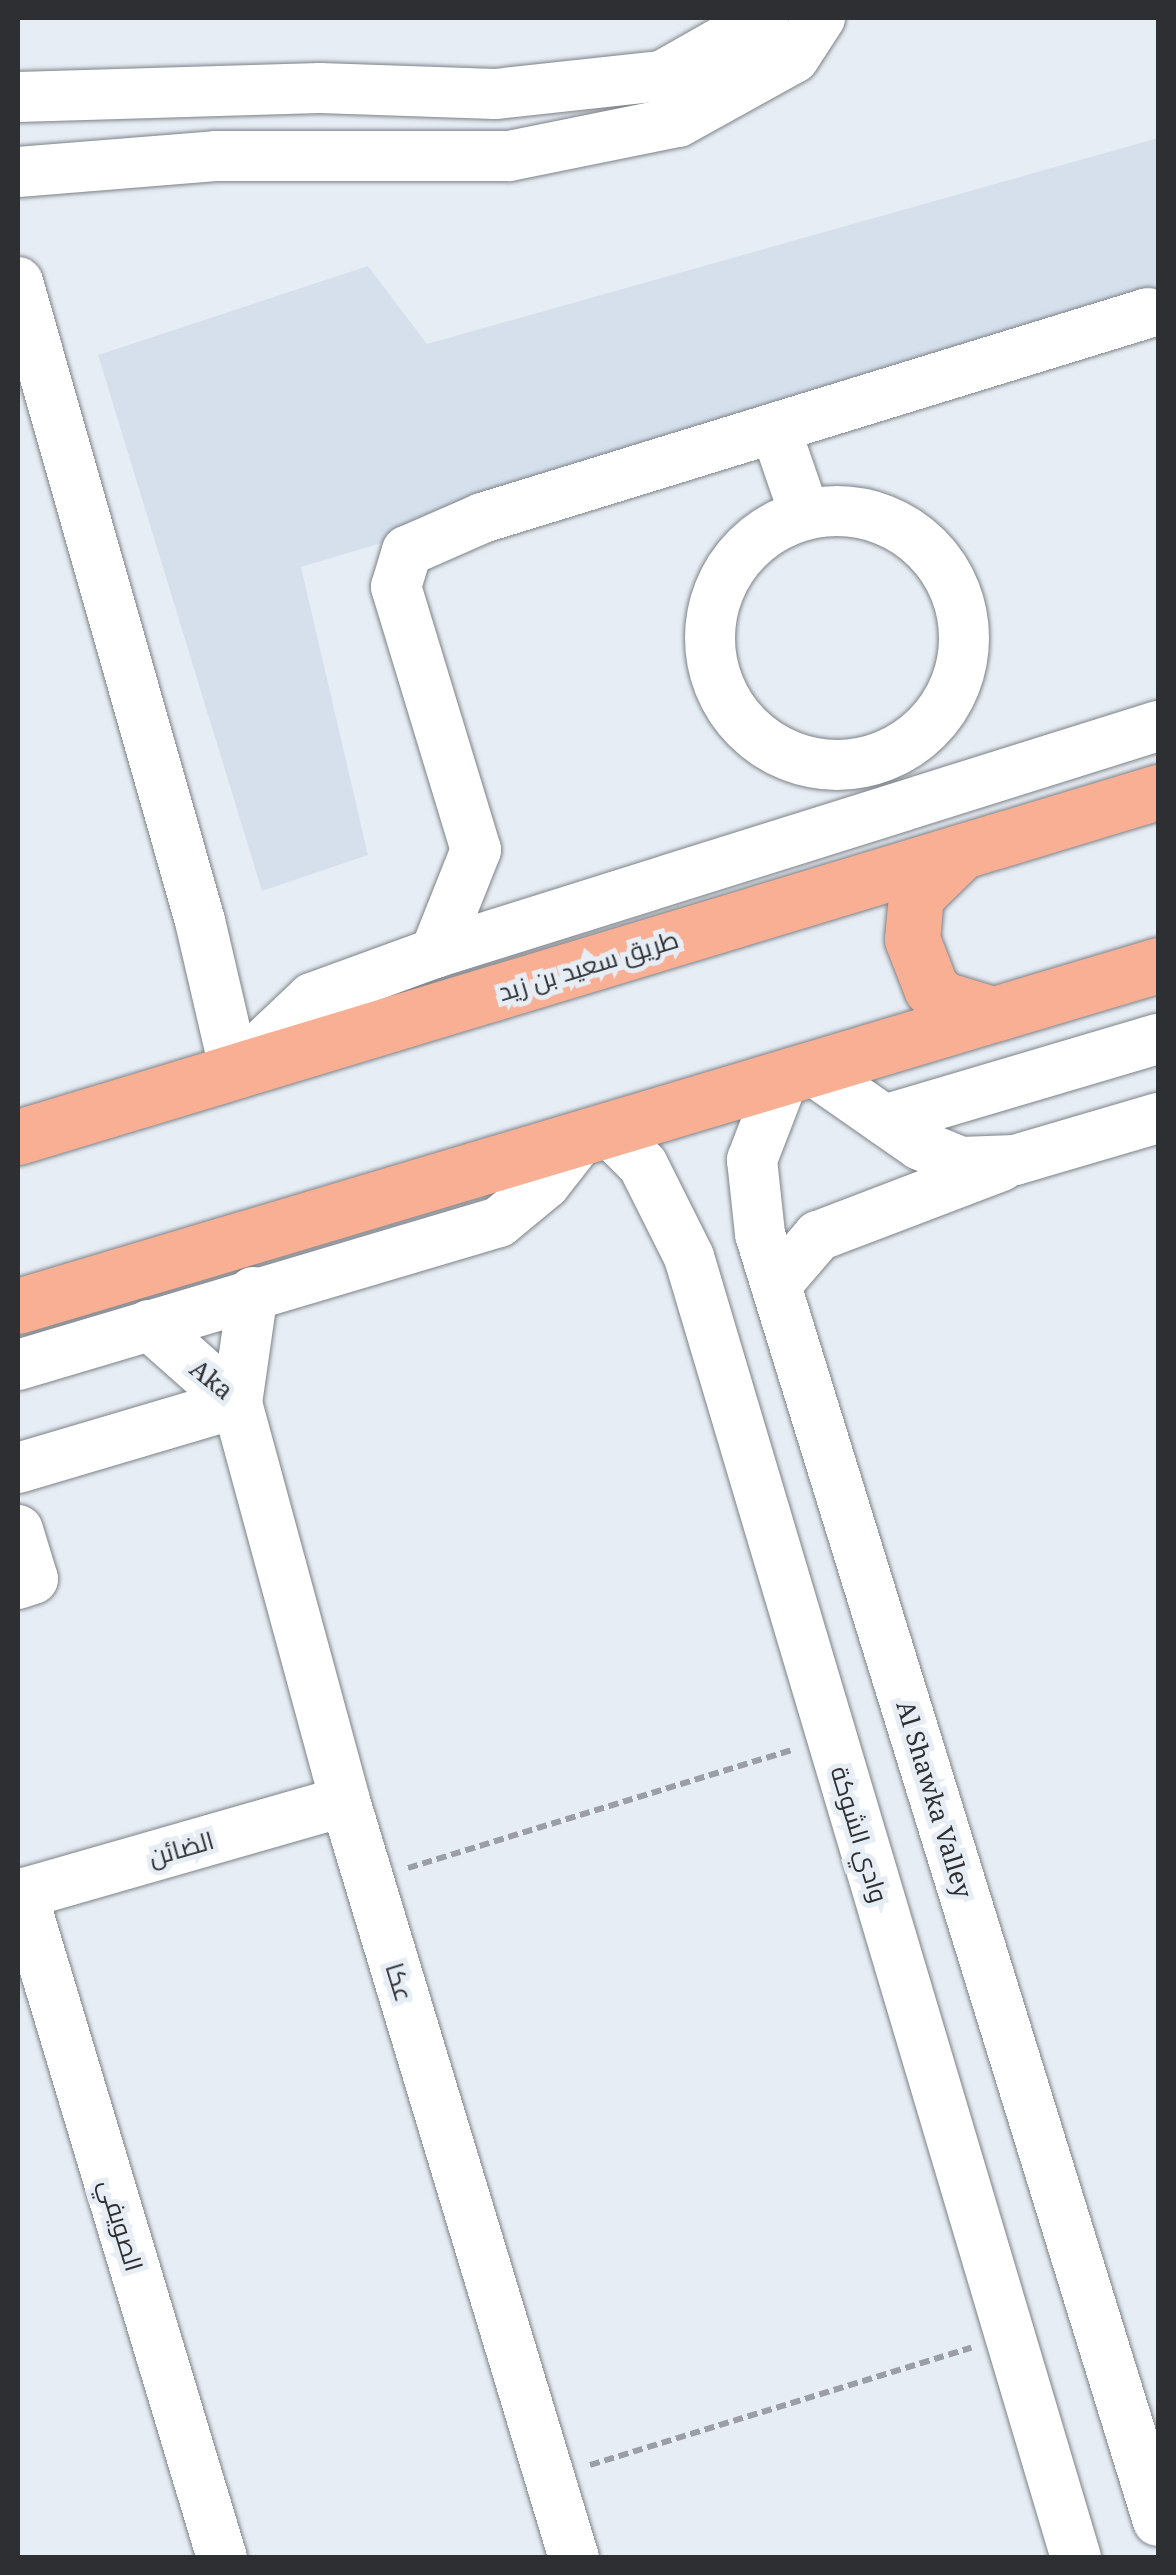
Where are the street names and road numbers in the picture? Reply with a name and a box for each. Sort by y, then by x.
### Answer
street label: طريق سعيد بن زيد [494,923,682,1007]
street label: Aka [185,1353,239,1405]
street label: Al Shawka Valley [891,1697,979,1901]
street label: وادي الشوكة [825,1762,895,1906]
street label: الضائن [145,1824,217,1872]
street label: عكا [380,1959,420,2005]
street label: الصويفي [94,2176,150,2274]

